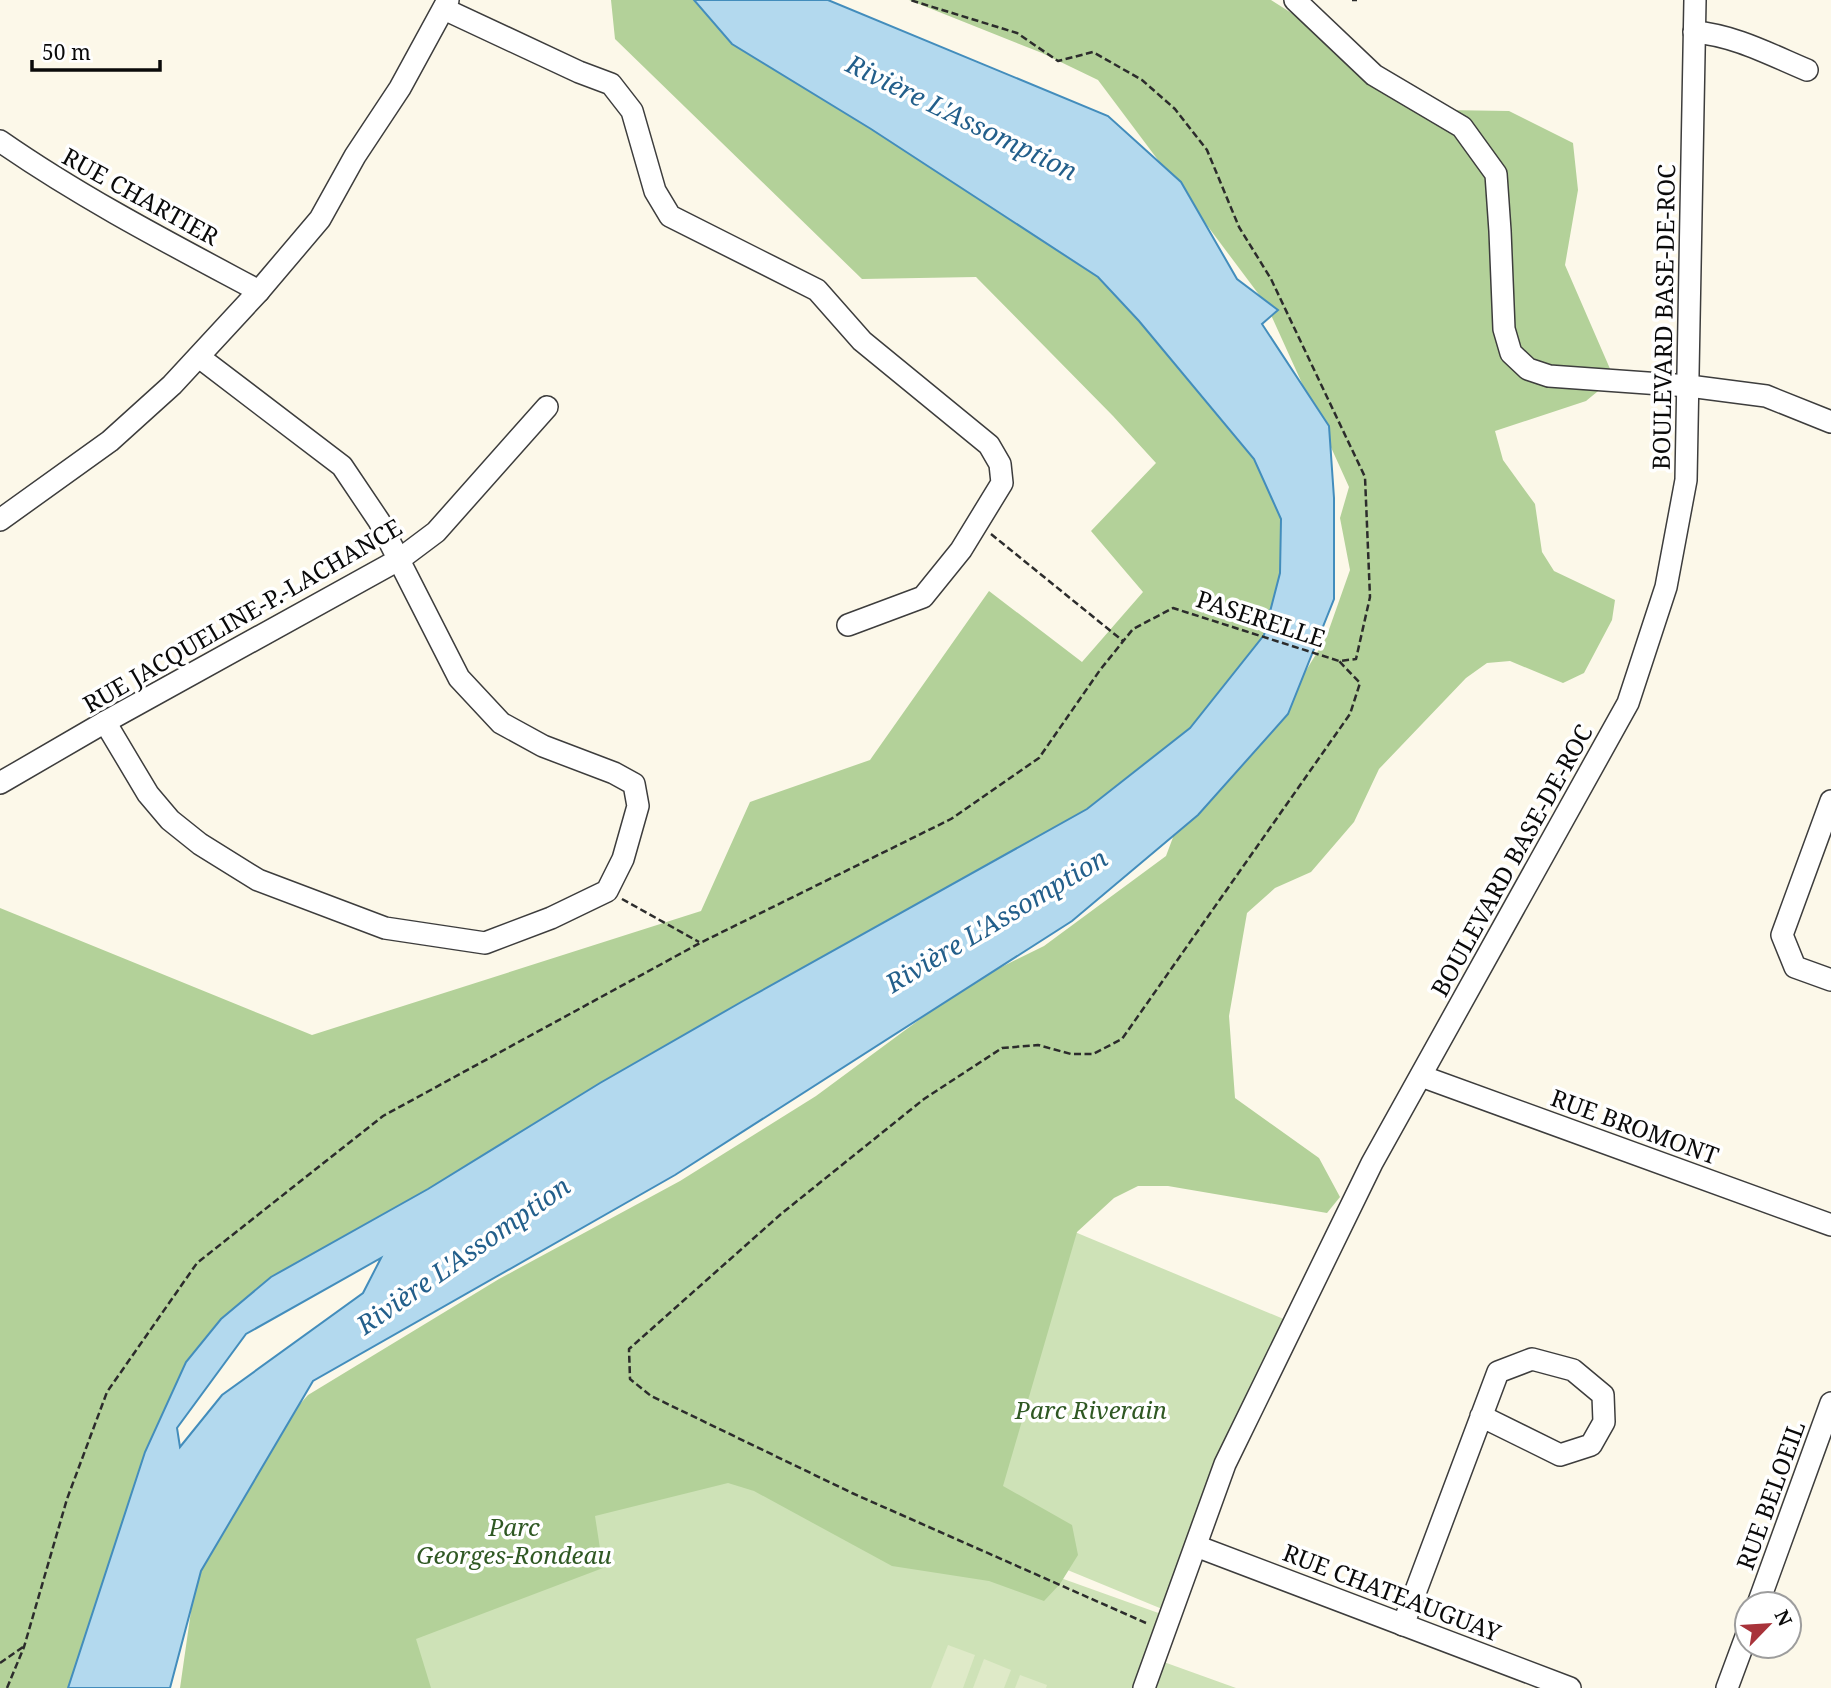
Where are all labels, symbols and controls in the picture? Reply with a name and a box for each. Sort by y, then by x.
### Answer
scale bar [32,28,159,72]
text: 50 m [42,38,91,66]
water label: Rivière L'Assomption [839,45,1084,189]
street label: RUE CHARTIER [57,139,225,253]
street label: BOULEVARD BASE-DE-ROC [1644,164,1682,470]
street label: RUE JACQUELINE-P.-LACHANCE [76,510,408,720]
street label: PASERELLE [1192,582,1330,654]
street label: BOULEVARD BASE-DE-ROC [1422,718,1600,1002]
water label: Rivière L'Assomption [877,839,1114,1001]
street label: RUE BROMONT [1547,1080,1724,1172]
water label: Rivière L'Assomption [348,1167,577,1343]
park label: Parc Riverain [1014,1393,1167,1426]
street label: RUE BELOEIL [1728,1416,1812,1574]
park label: Parc Georges-Rondeau [416,1510,612,1571]
street label: RUE CHATEAUGUAY [1278,1535,1506,1649]
north arrow [1733,1590,1803,1660]
text: N [1768,1606,1798,1630]

